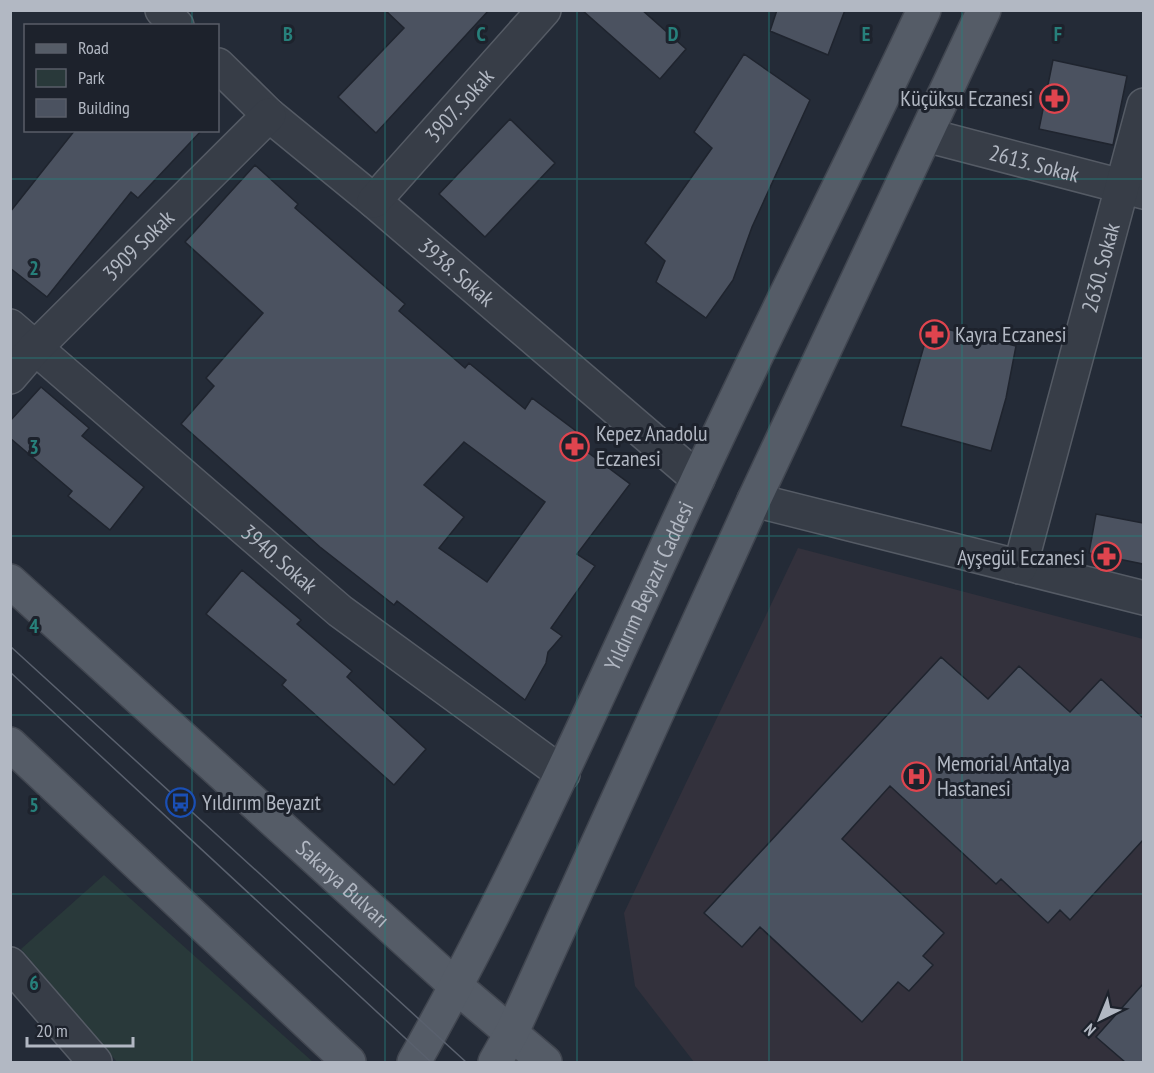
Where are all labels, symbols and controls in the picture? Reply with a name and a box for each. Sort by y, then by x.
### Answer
text: B [283,21,293,47]
text: C [476,21,486,47]
text: D [668,21,679,47]
text: E [862,21,870,47]
text: F [1054,21,1062,47]
legend [24,24,219,132]
text: Road [78,36,109,59]
street label: 3907. Sokak [419,62,500,148]
text: Park [78,66,105,89]
pharmacy icon: Küçüksu Eczanesi [1038,82,1070,114]
place label: Küçüksu Eczanesi [900,84,1033,112]
text: Building [78,96,130,119]
street label: 2613. Sokak [987,138,1083,189]
street label: 3909 Sokak [97,204,180,287]
street label: 2630. Sokak [1075,219,1126,315]
street label: 3938. Sokak [413,231,501,313]
text: 2 [29,255,39,281]
pharmacy icon: Kayra Eczanesi [918,318,950,350]
place label: Kayra Eczanesi [955,320,1067,348]
place label: Kepez Anadolu Eczanesi [596,419,708,472]
pharmacy icon: Kepez Anadolu Eczanesi [559,430,591,462]
text: 3 [29,434,39,460]
street label: Yıldırım Beyazıt Caddesi [598,497,700,675]
street label: 3940. Sokak [236,518,324,600]
pharmacy icon: Ayşegül Eczanesi [1090,541,1122,573]
place label: Ayşegül Eczanesi [957,543,1085,571]
text: 4 [29,613,39,639]
place label: Memorial Antalya Hastanesi [937,749,1070,802]
hospital icon: Memorial Antalya Hastanesi [900,760,932,792]
bus stop icon: Yıldırım Beyazıt [165,786,197,818]
place label: Yıldırım Beyazıt [202,788,321,816]
text: 5 [29,792,39,818]
street label: Sakarya Bulvarı [291,834,396,933]
text: 6 [29,970,39,996]
north arrow [1070,989,1130,1049]
scale bar [27,1010,134,1048]
text: 20 m [36,1019,68,1042]
text: N [1080,1020,1100,1040]

